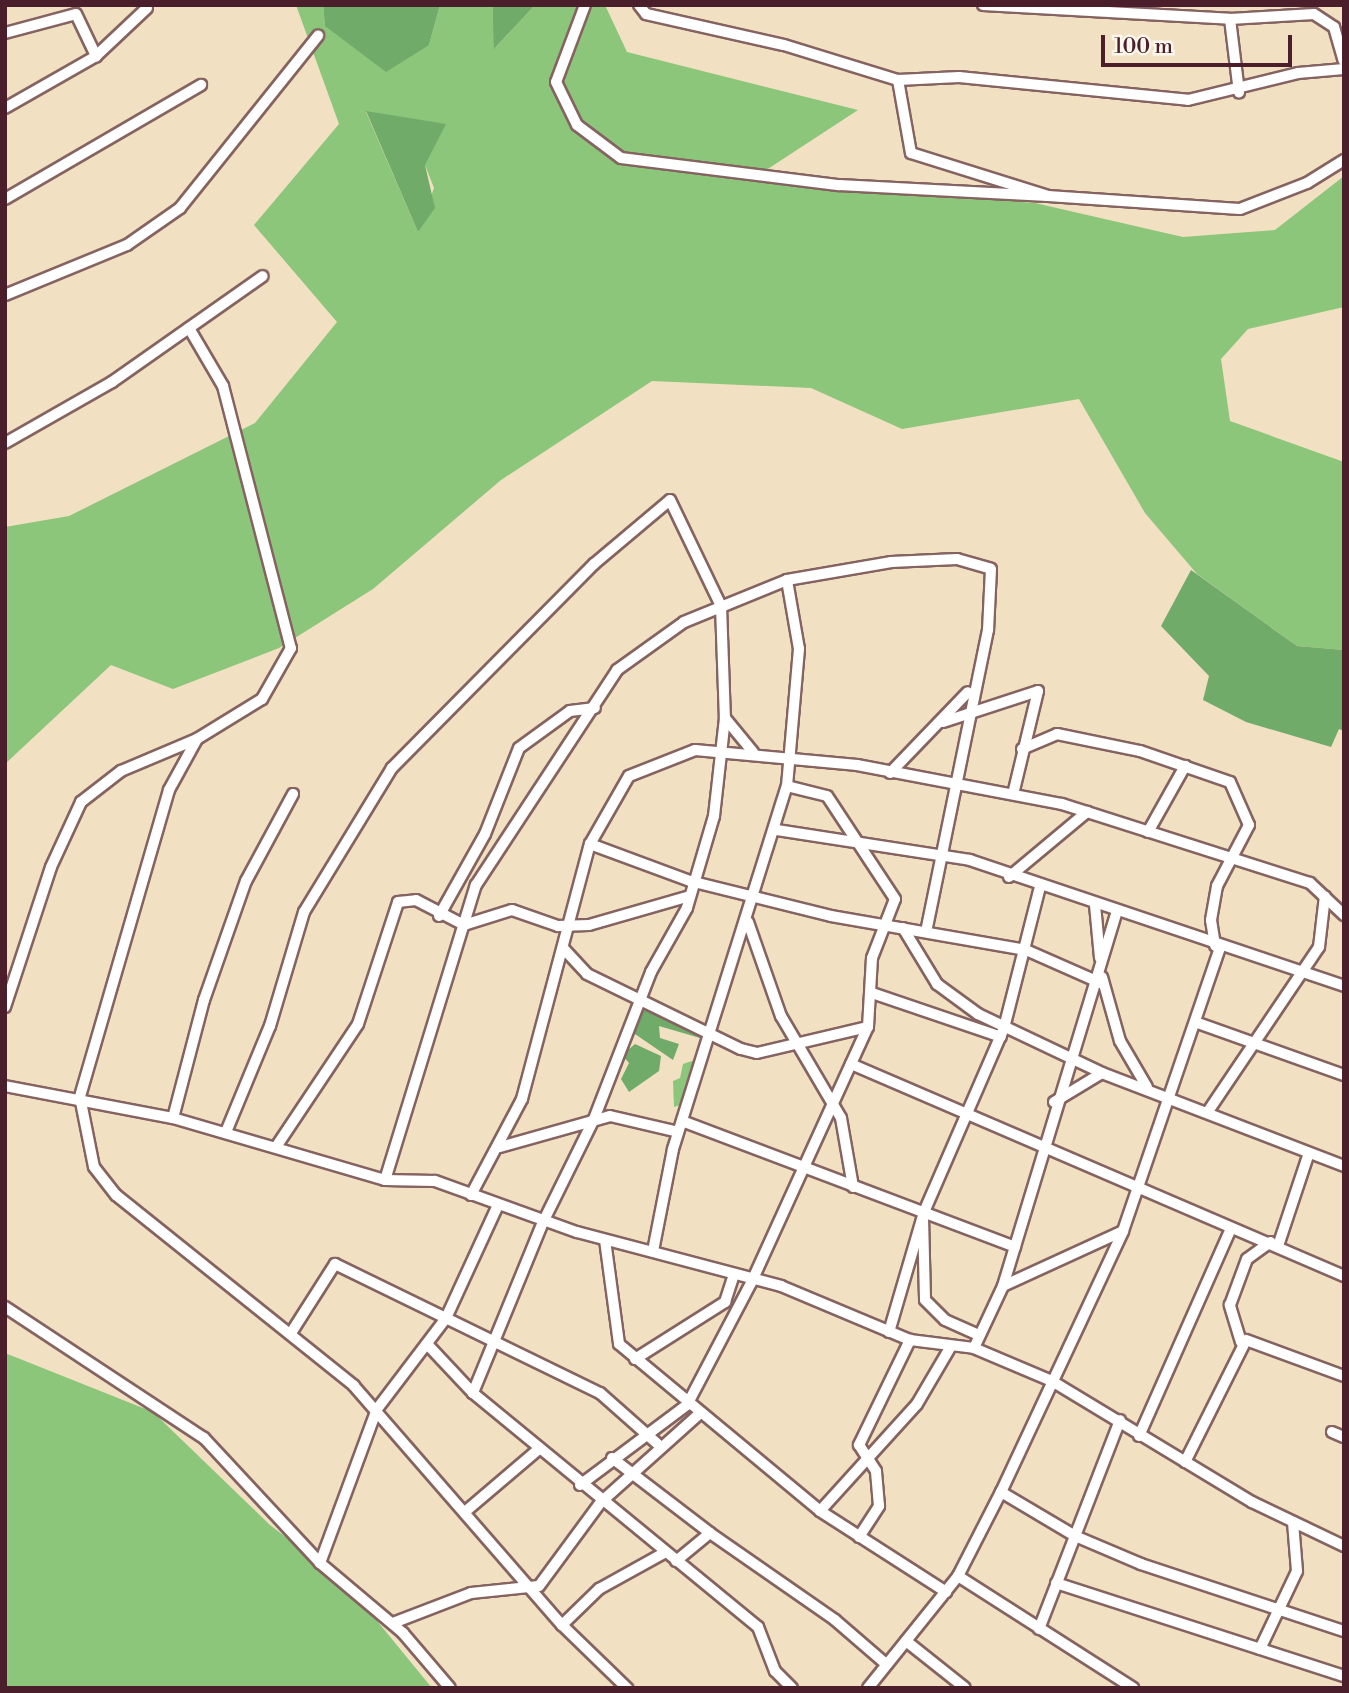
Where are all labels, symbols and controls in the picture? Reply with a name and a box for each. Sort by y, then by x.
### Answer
scale bar [1104,21,1295,65]
text: 100 m [1114,34,1173,60]

